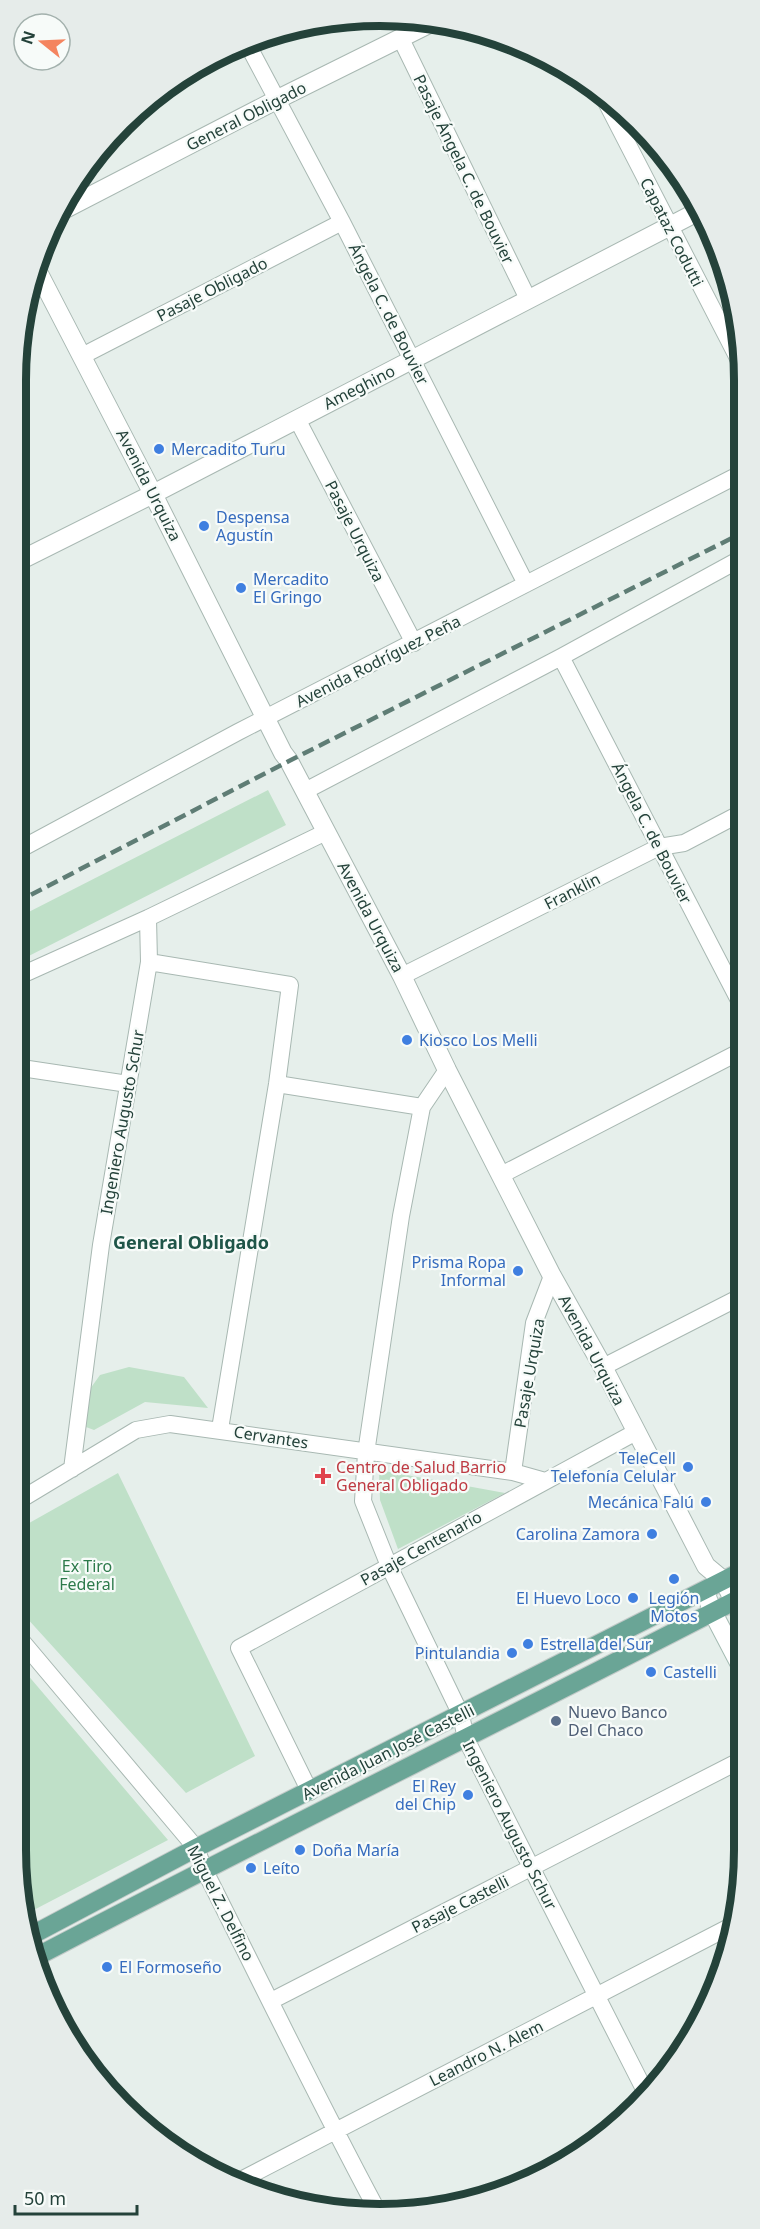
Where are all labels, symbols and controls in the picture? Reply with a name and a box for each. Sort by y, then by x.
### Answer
north arrow [12,12,72,72]
text: N [15,28,40,47]
street label: Pasaje Ángela C. de Bouvier [408,71,520,268]
street label: General Obligado [182,76,310,156]
street label: Capataz Codutti [635,174,709,290]
street label: Ángela C. de Bouvier [344,240,434,389]
street label: Pasaje Obligado [153,252,271,326]
street label: Ameghino [319,360,399,414]
street label: Avenida Urquiza [111,425,187,545]
place label: Mercadito Turu [171,438,286,460]
marker: Mercadito Turu [152,442,166,456]
street label: Pasaje Urquiza [320,477,390,585]
place label: Despensa Agustín [216,506,290,546]
marker: Despensa Agustín [197,519,211,533]
place label: Mercadito El Gringo [253,568,329,608]
marker: Mercadito El Gringo [234,581,248,595]
street label: Avenida Rodríguez Peña [292,610,464,712]
street label: Ángela C. de Bouvier [607,759,697,908]
street label: Avenida Urquiza [332,858,410,976]
street label: Franklin [540,868,604,914]
street label: Ingeniero Augusto Schur [95,1027,149,1216]
place label: Kiosco Los Melli [419,1029,538,1051]
marker: Kiosco Los Melli [400,1033,414,1047]
district label: General Obligado [113,1230,269,1254]
place label: Prisma Ropa Informal [411,1251,506,1291]
marker: Prisma Ropa Informal [511,1264,525,1278]
street label: Avenida Urquiza [553,1291,631,1409]
street label: Pasaje Urquiza [509,1316,549,1430]
street label: Cervantes [232,1420,310,1454]
place label: TeleCell Telefonía Celular [551,1447,676,1487]
place label: Centro de Salud Barrio General Obligado [336,1456,506,1496]
marker: TeleCell Telefonía Celular [681,1460,695,1474]
marker: Centro de Salud Barrio General Obligado [314,1467,332,1485]
place label: Mecánica Falú [588,1491,694,1513]
marker: Mecánica Falú [699,1495,713,1509]
street label: Pasaje Centenario [356,1505,486,1591]
place label: Carolina Zamora [516,1523,640,1545]
marker: Carolina Zamora [645,1527,659,1541]
park label: Ex Tiro Federal [59,1555,115,1595]
marker: Legión Motos [667,1572,681,1586]
place label: El Huevo Loco [516,1587,621,1609]
place label: Legión Motos [649,1587,699,1627]
marker: El Huevo Loco [626,1591,640,1605]
place label: Estrella del Sur [540,1633,652,1655]
marker: Estrella del Sur [521,1637,535,1651]
place label: Pintulandia [415,1642,500,1664]
marker: Pintulandia [505,1646,519,1660]
place label: Castelli [663,1661,717,1683]
marker: Castelli [644,1665,658,1679]
street label: Avenida Juan José Castelli [298,1699,478,1805]
place label: Nuevo Banco Del Chaco [568,1701,667,1741]
marker: Nuevo Banco Del Chaco [549,1714,563,1728]
street label: Ingeniero Augusto Schur [458,1737,562,1914]
place label: El Rey del Chip [395,1775,457,1815]
marker: El Rey del Chip [461,1788,475,1802]
place label: Doña María [312,1839,400,1861]
street label: Miguel Z. Delfino [182,1841,260,1965]
marker: Doña María [293,1843,307,1857]
place label: Leíto [263,1857,300,1879]
marker: Leíto [244,1861,258,1875]
street label: Pasaje Castelli [408,1870,512,1938]
place label: El Formoseño [119,1956,222,1978]
marker: El Formoseño [100,1960,114,1974]
street label: Leandro N. Alem [425,2015,547,2091]
scale bar [15,2178,136,2216]
text: 50 m [24,2186,66,2210]

